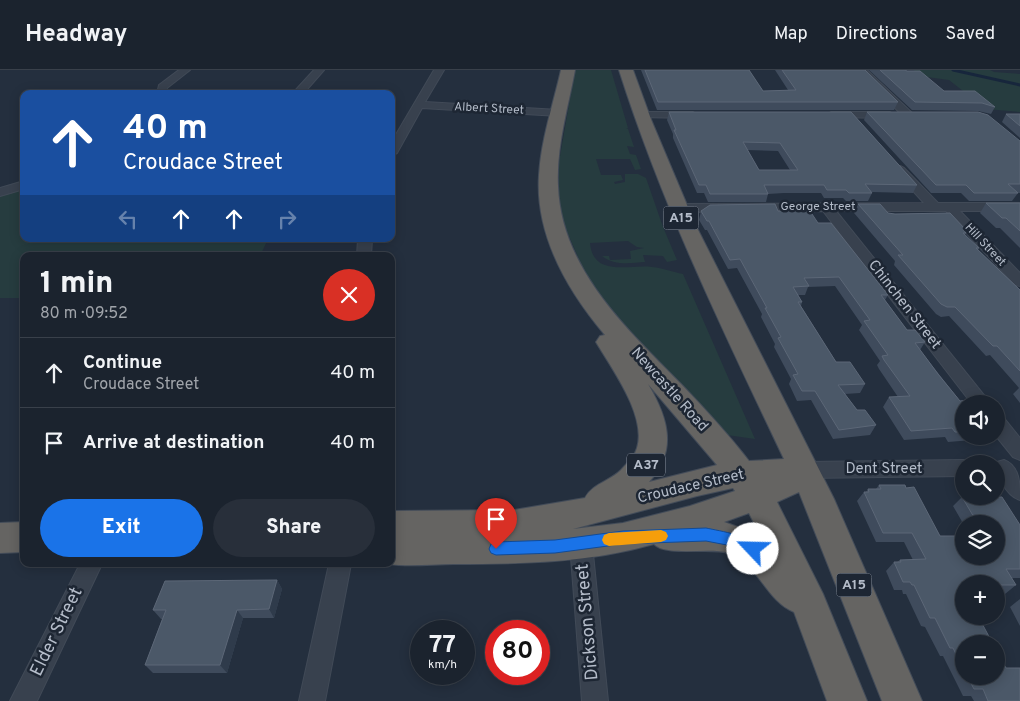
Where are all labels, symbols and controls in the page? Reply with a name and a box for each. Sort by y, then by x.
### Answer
text: Headway [25,20,127,50]
text: Map [774,23,808,46]
text: Directions [836,23,918,46]
text: Saved [946,23,995,46]
street label: Albert Street [454,99,524,119]
text: 40 m [123,107,208,151]
icon: ahead [40,110,105,175]
text: Croudace Street [123,150,283,177]
street label: George Street [781,199,855,215]
icon: left [114,205,142,233]
icon: ahead [167,205,195,233]
icon: ahead [220,205,248,233]
icon: right [273,205,301,233]
road number: A15 [664,206,698,230]
street label: Hill Street [961,220,1009,270]
street label: Chinchen Street [863,256,945,354]
text: 1 min [40,266,113,303]
button: close [323,269,375,321]
text: 80 m · 09:52 [40,304,128,324]
street label: Newcastle Road [626,344,712,436]
text: Continue [83,351,162,375]
icon: ahead [40,359,68,387]
text: 40 m [330,361,375,385]
text: Croudace Street [83,375,199,395]
map controls [955,395,1005,685]
button: sound [955,395,1005,445]
icon: arrive [40,429,68,457]
text: Arrive at destination [83,431,264,455]
text: 40 m [330,431,375,455]
road number: A37 [627,454,665,476]
button: search [955,455,1005,505]
street label: Dent Street [845,460,923,479]
street label: Croudace Street [636,465,746,509]
pin [475,498,517,549]
button: Exit [40,499,203,557]
button: Share [213,499,375,557]
icon: arrive [482,505,510,533]
button: layers [955,515,1005,565]
position arrow [726,522,778,574]
street label: Dickson Street [571,563,605,681]
road number: A15 [836,574,872,596]
button: + [955,575,1005,625]
street label: Elder Street [26,584,88,680]
speed limit sign: 80 [485,620,550,685]
text: 77 [429,630,456,662]
button: − [955,635,1005,685]
text: km/h [428,657,457,673]

